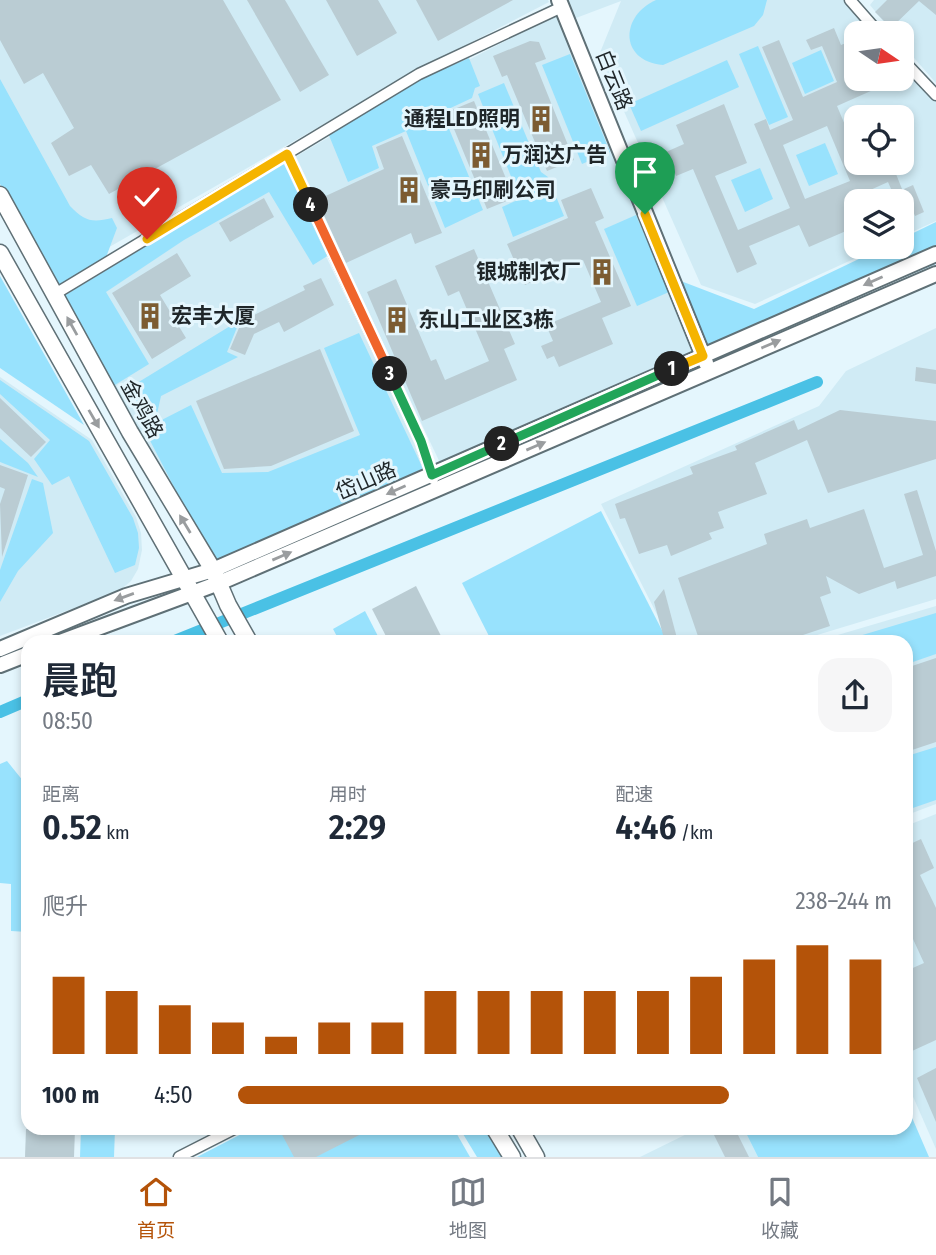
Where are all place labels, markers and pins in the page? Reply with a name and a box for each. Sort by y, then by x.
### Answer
building icon: 通程LED照明 [526,104,556,134]
place label: 通程LED照明 [404,106,520,132]
building icon: 万润达广告 [466,140,496,170]
place label: 万润达广告 [502,142,607,168]
pin [615,142,675,214]
pin [117,167,177,239]
building icon: 豪马印刷公司 [394,175,424,205]
place label: 豪马印刷公司 [430,177,556,203]
pin: 4 [294,188,328,222]
building icon: 银城制衣厂 [587,257,617,287]
place label: 银城制衣厂 [476,259,581,285]
building icon: 宏丰大厦 [135,301,165,331]
place label: 宏丰大厦 [171,303,255,329]
building icon: 东山工业区3栋 [382,305,412,335]
place label: 东山工业区3栋 [418,307,554,333]
pin: 1 [654,352,690,386]
pin: 3 [372,356,408,392]
pin: 2 [484,426,520,462]

